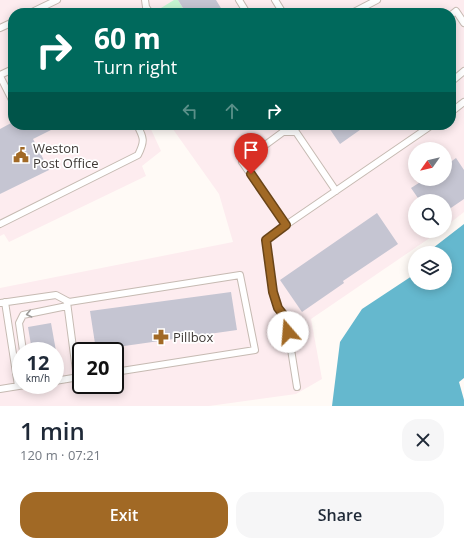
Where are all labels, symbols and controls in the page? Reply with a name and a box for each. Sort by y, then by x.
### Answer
text: 60 m [94,19,161,57]
icon: right [28,24,80,76]
text: Turn right [94,55,177,79]
icon: left [179,100,201,122]
icon: ahead [221,100,243,122]
icon: right [263,100,285,122]
pin [234,133,268,174]
place label: Weston Post Office [33,139,99,172]
icon: arrive [240,139,262,161]
north arrow [408,142,452,186]
map controls [408,142,452,290]
public building icon: Weston Post Office [12,146,30,164]
button: search [408,194,452,238]
button: layers [408,246,452,290]
one-way arrow [26,309,32,317]
position arrow [267,311,309,353]
pharmacy icon: Pillbox [152,328,170,346]
place label: Pillbox [173,328,213,346]
speed limit sign: 20 [72,342,124,394]
text: 12 [27,349,49,376]
text: km/h [26,371,50,385]
text: 1 min [20,414,85,447]
button: close [402,419,444,461]
text: 120 m · 07:21 [20,446,101,464]
button: Exit [20,492,228,538]
button: Share [236,492,444,538]

